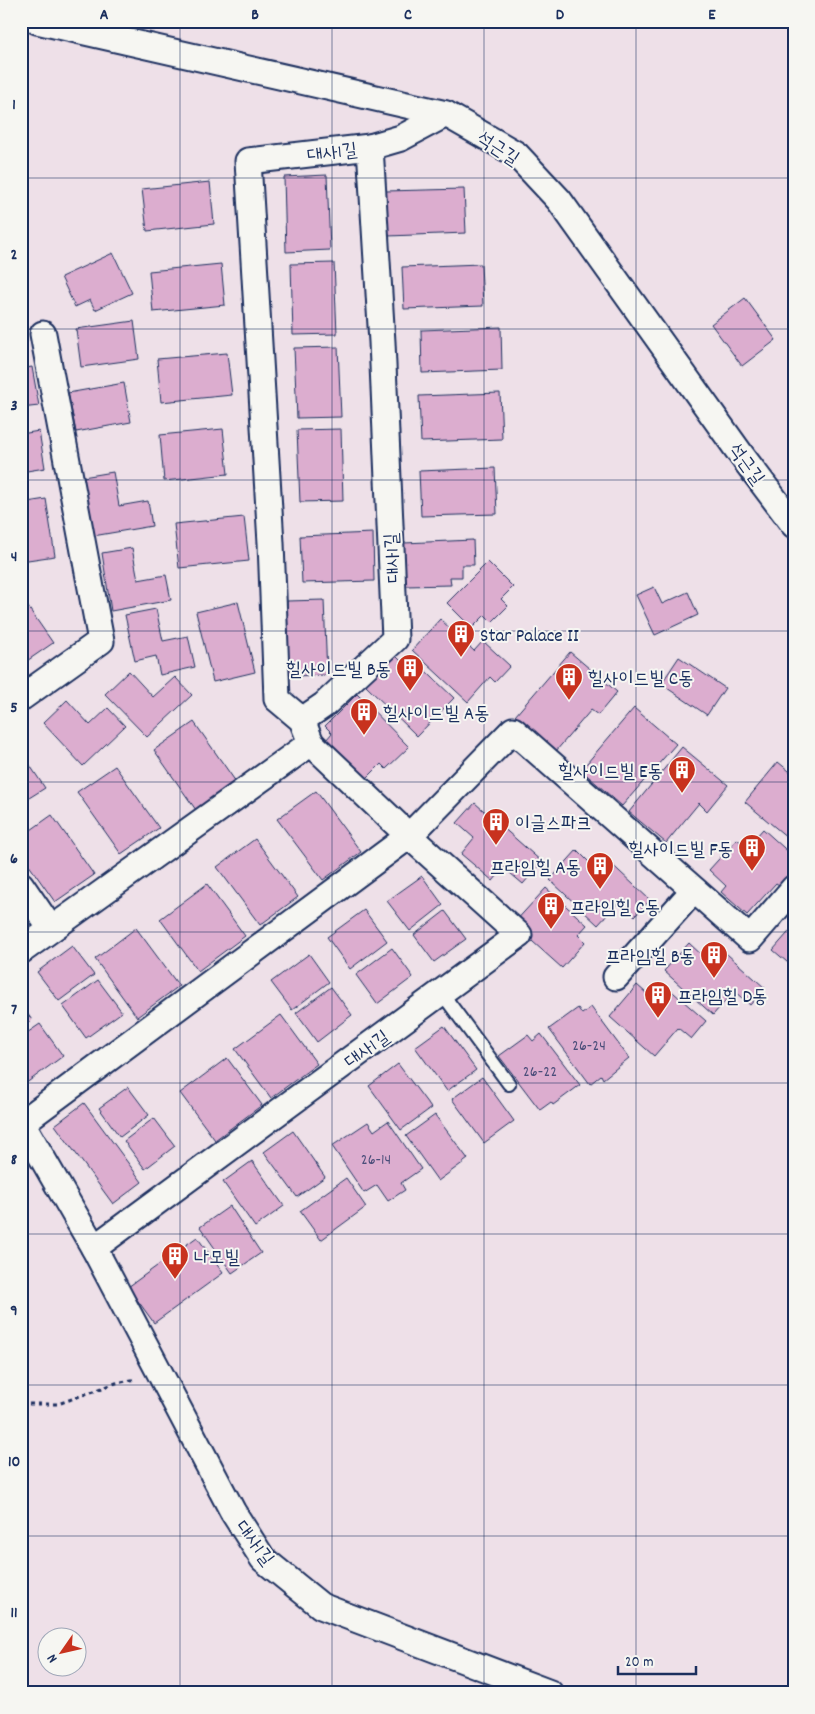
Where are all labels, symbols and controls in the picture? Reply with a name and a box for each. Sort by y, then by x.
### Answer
text: A [100,4,109,27]
text: B [251,4,259,27]
text: C [404,4,412,27]
text: D [556,4,565,27]
text: E [708,4,716,27]
text: 1 [12,94,16,117]
street label: 석근길 [471,126,524,174]
street label: 대사1길 [306,138,359,171]
text: 2 [11,244,18,267]
text: 3 [10,395,18,418]
street label: 석근길 [721,439,770,492]
street label: 대사1길 [380,532,409,584]
text: 4 [11,546,17,569]
building icon: Star Palace II [446,619,476,658]
place label: Star Palace II [480,624,579,651]
building icon: 힐사이드빌 B동 [395,653,425,692]
place label: 힐사이드빌 B동 [286,658,391,685]
building icon: 힐사이드빌 C동 [554,662,584,701]
place label: 힐사이드빌 C동 [588,667,693,694]
text: 5 [10,697,18,720]
building icon: 힐사이드빌 A동 [349,697,379,736]
place label: 힐사이드빌 A동 [383,702,489,729]
building icon: 힐사이드빌 E동 [667,755,697,794]
place label: 힐사이드빌 E동 [558,760,663,787]
building icon: 이글스파크 [481,807,511,846]
place label: 이글스파크 [515,812,591,839]
building icon: 힐사이드빌 F동 [737,833,767,872]
place label: 힐사이드빌 F동 [628,838,733,865]
text: 6 [10,848,18,871]
building icon: 프라임힐 A동 [585,851,615,890]
place label: 프라임힐 A동 [490,856,581,883]
building icon: 프라임힐 C동 [536,891,566,930]
place label: 프라임힐 C동 [570,896,660,923]
building icon: 프라임힐 B동 [699,940,729,979]
place label: 프라임힐 B동 [605,945,695,972]
building icon: 프라임힐 D동 [643,980,673,1019]
place label: 프라임힐 D동 [677,985,768,1012]
text: 7 [11,999,17,1022]
street label: 대사1길 [340,1025,396,1076]
house number: 26-24 [572,1035,606,1058]
house number: 26-22 [523,1061,557,1084]
text: 8 [11,1149,18,1172]
house number: 26-14 [361,1149,391,1172]
building icon: 나모빌 [160,1241,190,1280]
place label: 나모빌 [194,1246,241,1273]
text: 9 [10,1300,18,1323]
text: 10 [8,1451,20,1474]
street label: 대사1길 [227,1516,279,1572]
text: 11 [10,1602,18,1625]
north arrow [38,1626,88,1676]
scale bar [618,1644,695,1676]
text: N [43,1650,63,1667]
text: 20 m [625,1652,653,1674]

